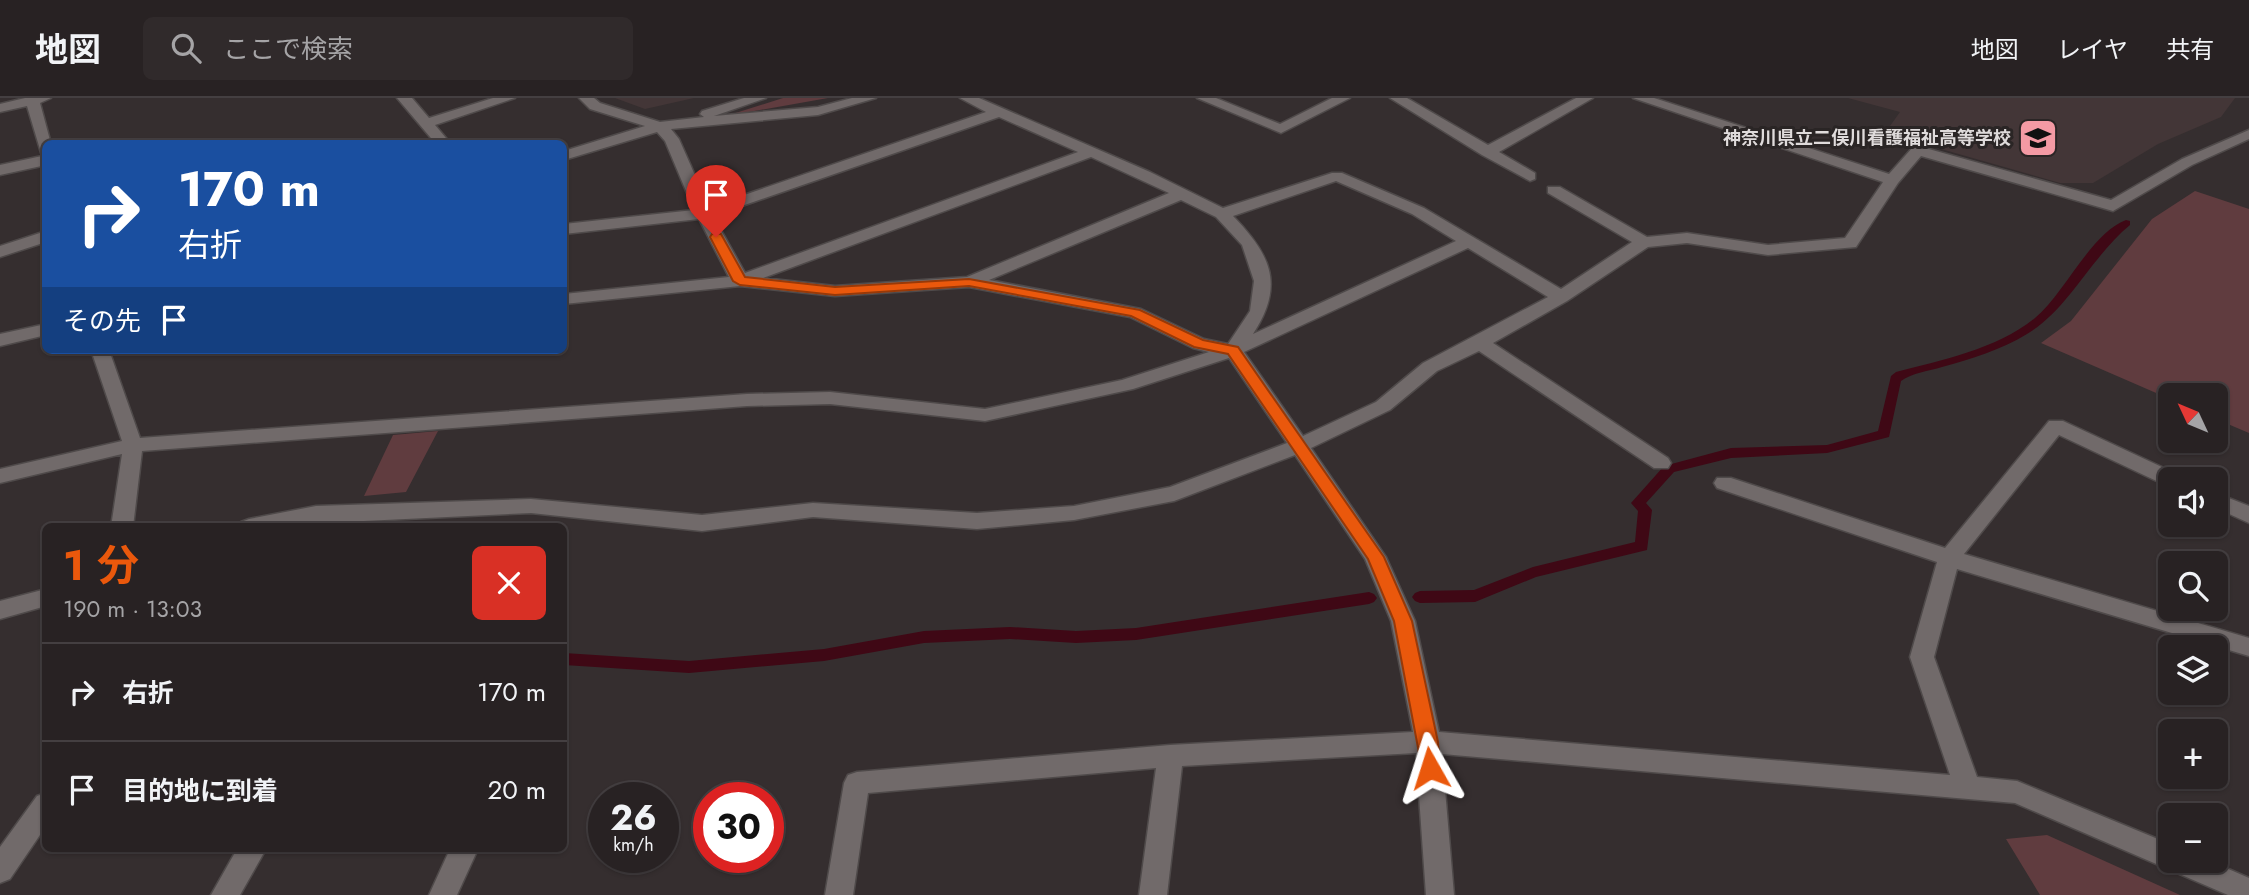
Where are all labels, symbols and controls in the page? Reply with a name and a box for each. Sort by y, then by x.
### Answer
search box [143,17,633,80]
text: 地図 [35,26,101,73]
icon: search [167,29,205,67]
text: ここで検索 [223,30,353,68]
text: 地図 [1971,32,2019,67]
text: レイヤ [2057,32,2128,67]
text: 共有 [2166,32,2214,67]
school or university icon: 神奈川県立二俣川看護福祉高等学校 [2017,117,2059,159]
place label: 神奈川県立二俣川看護福祉高等学校 [1723,125,2011,151]
text: 170 m [178,154,320,224]
pin [686,165,746,237]
icon: right [63,168,154,259]
icon: arrive [697,176,735,214]
text: 右折 [178,222,242,268]
icon: arrive [155,301,193,339]
text: その先 [63,302,141,340]
north arrow [2158,383,2228,453]
map controls [2158,383,2228,873]
button: sound [2158,467,2228,537]
text: 1 分 [63,535,139,596]
button: close [472,546,546,620]
button: search [2158,551,2228,621]
text: 190 m · 13:03 [63,592,202,626]
button: layers [2158,635,2228,705]
icon: right [63,673,101,711]
text: 170 m [477,673,546,711]
text: 右折 [122,674,174,712]
button: + [2158,719,2228,789]
position arrow [1393,731,1467,805]
icon: arrive [63,771,101,809]
text: 20 m [488,771,546,809]
text: 目的地に到着 [122,772,278,810]
speed limit sign: 30 [693,782,784,873]
text: 26 [610,793,657,843]
button: − [2158,803,2228,873]
text: km/h [613,832,654,858]

